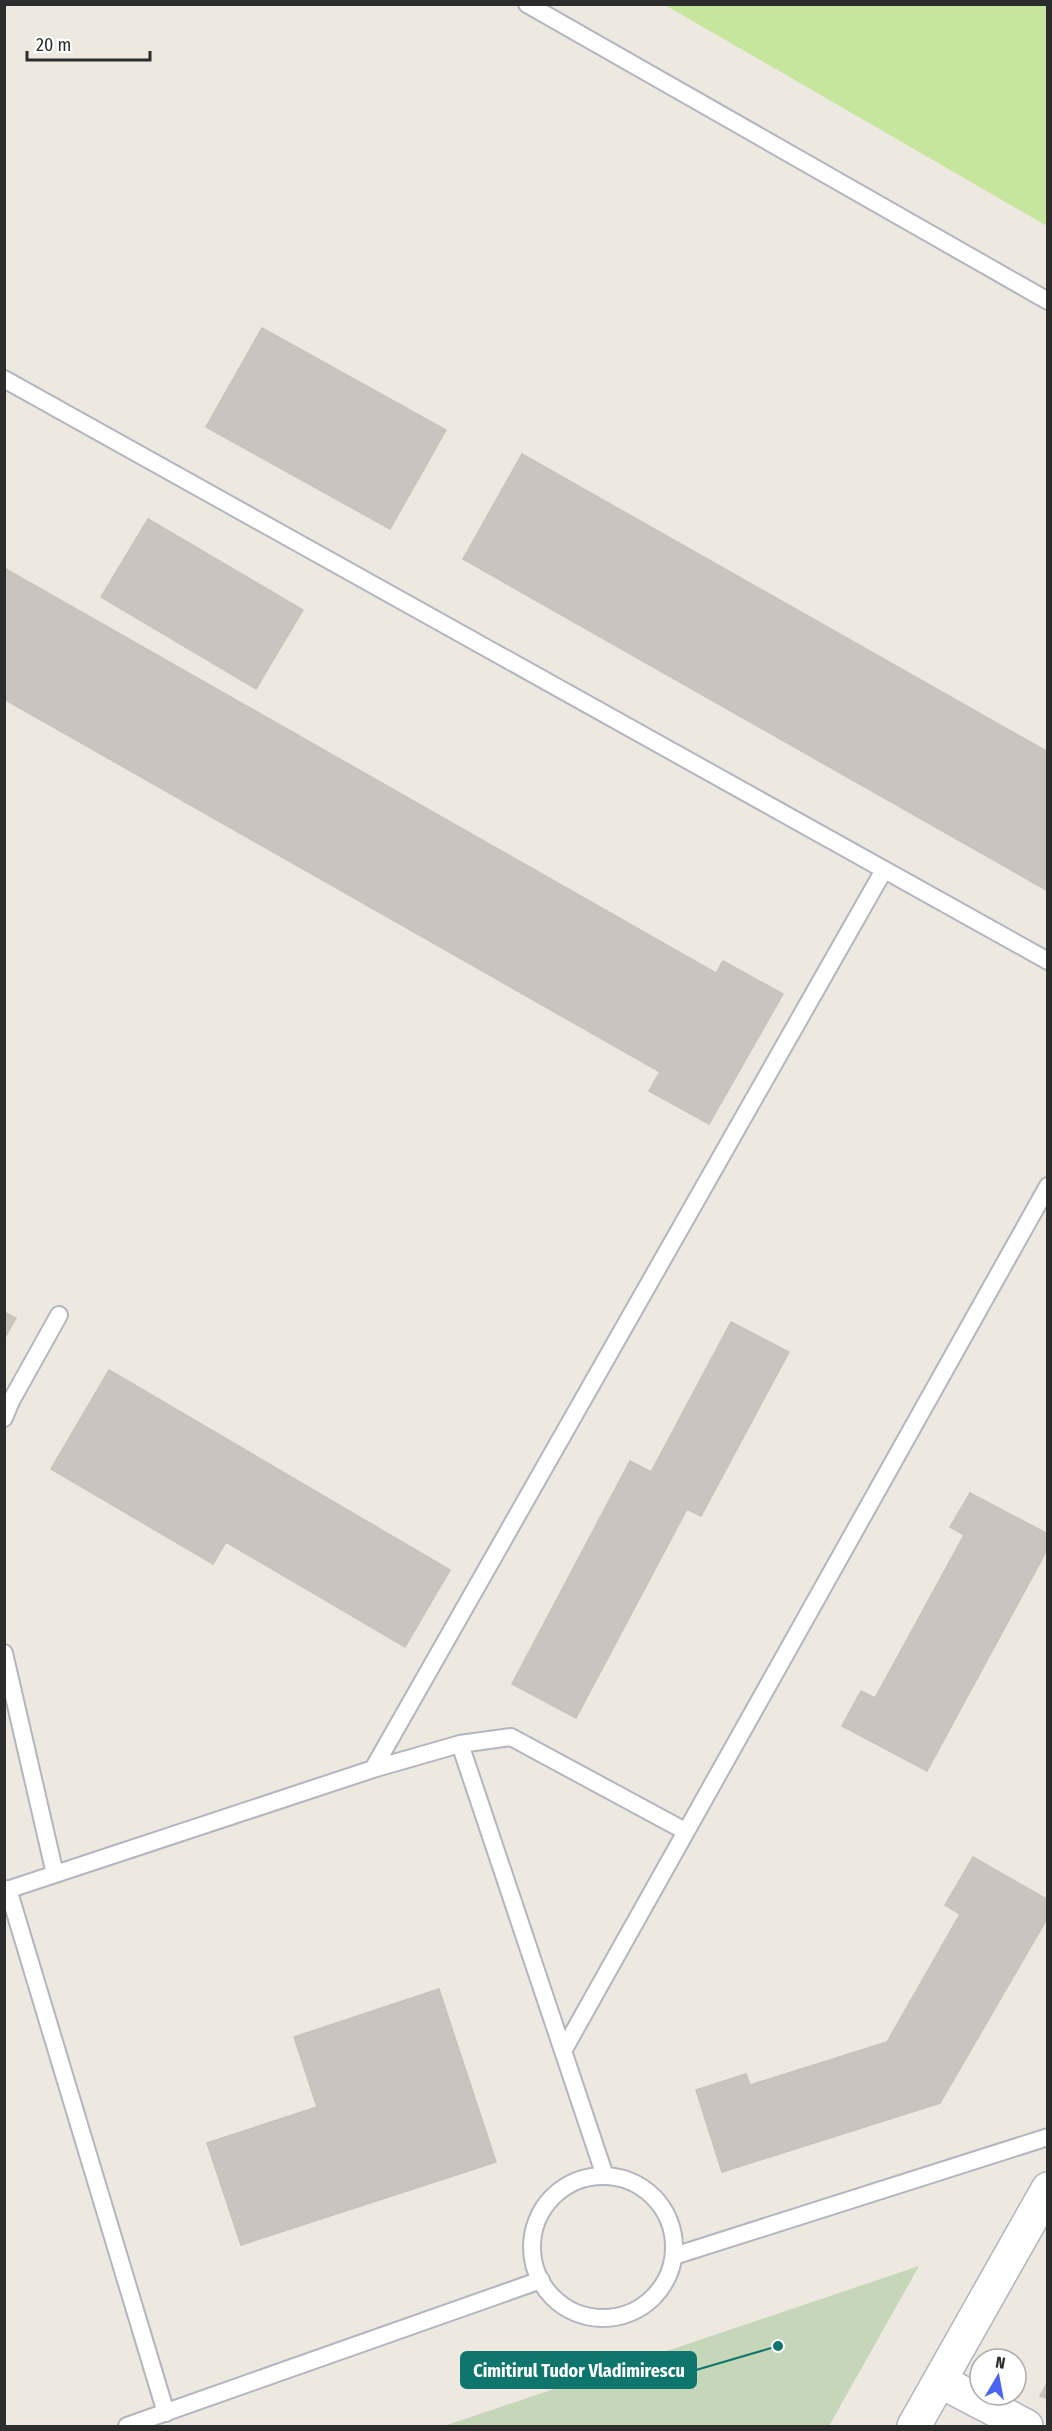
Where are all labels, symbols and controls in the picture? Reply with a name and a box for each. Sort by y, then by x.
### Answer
scale bar [27,24,150,62]
text: 20 m [36,34,71,56]
north arrow [968,2347,1028,2407]
callout: Cimitirul Tudor Vladimirescu [461,2352,696,2388]
text: N [994,2353,1007,2373]
text: Cimitirul Tudor Vladimirescu [473,2360,685,2382]

